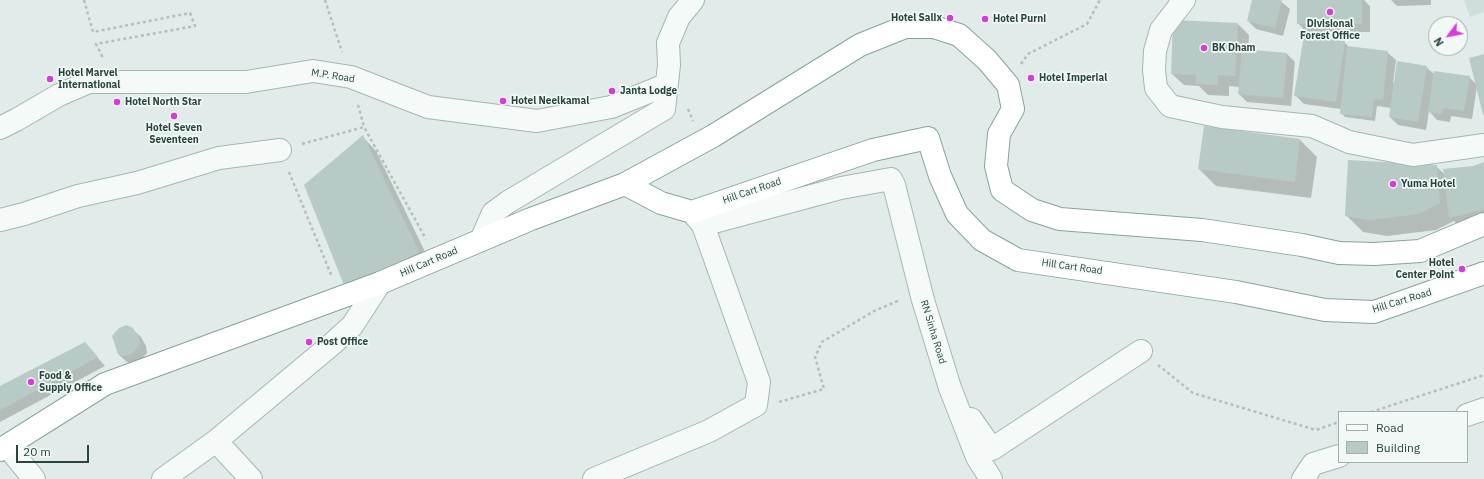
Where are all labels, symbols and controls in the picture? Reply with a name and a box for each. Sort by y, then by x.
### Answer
marker: Divisional Forest Office [1325,7,1335,17]
place label: Hotel Salix [891,12,942,24]
marker: Hotel Salix [945,13,955,23]
place label: Hotel Purni [993,13,1046,25]
marker: Hotel Purni [980,14,990,24]
north arrow [1428,16,1468,56]
place label: Divisional Forest Office [1300,18,1360,42]
text: N [1431,35,1447,49]
place label: BK Dham [1212,42,1256,54]
marker: BK Dham [1199,43,1209,53]
place label: Hotel Marvel International [58,67,120,90]
street label: M.P. Road [310,67,356,85]
place label: Hotel Imperial [1039,72,1107,84]
marker: Hotel Imperial [1026,73,1036,83]
marker: Hotel Marvel International [45,74,55,84]
place label: Janta Lodge [620,85,677,97]
marker: Janta Lodge [607,86,617,96]
place label: Hotel Neelkamal [511,95,589,107]
place label: Hotel North Star [125,96,201,108]
marker: Hotel Neelkamal [498,96,508,106]
marker: Hotel North Star [112,97,122,107]
marker: Hotel Seven Seventeen [169,111,179,121]
place label: Hotel Seven Seventeen [146,122,202,146]
street label: Hill Cart Road [721,175,783,207]
place label: Yuma Hotel [1401,178,1455,190]
marker: Yuma Hotel [1388,179,1398,189]
street label: Hill Cart Road [398,244,460,280]
street label: Hill Cart Road [1041,257,1103,277]
place label: Hotel Center Point [1395,257,1454,280]
marker: Hotel Center Point [1457,264,1467,274]
street label: Hill Cart Road [1371,286,1433,316]
street label: RN Sinha Road [918,299,948,365]
place label: Post Office [317,336,368,348]
marker: Post Office [304,337,314,347]
place label: Food & Supply Office [39,370,102,394]
marker: Food & Supply Office [26,377,36,387]
legend [1338,411,1468,463]
text: Road [1376,420,1404,435]
scale bar [18,437,91,463]
text: Building [1376,440,1420,455]
text: 20 m [23,444,51,459]

